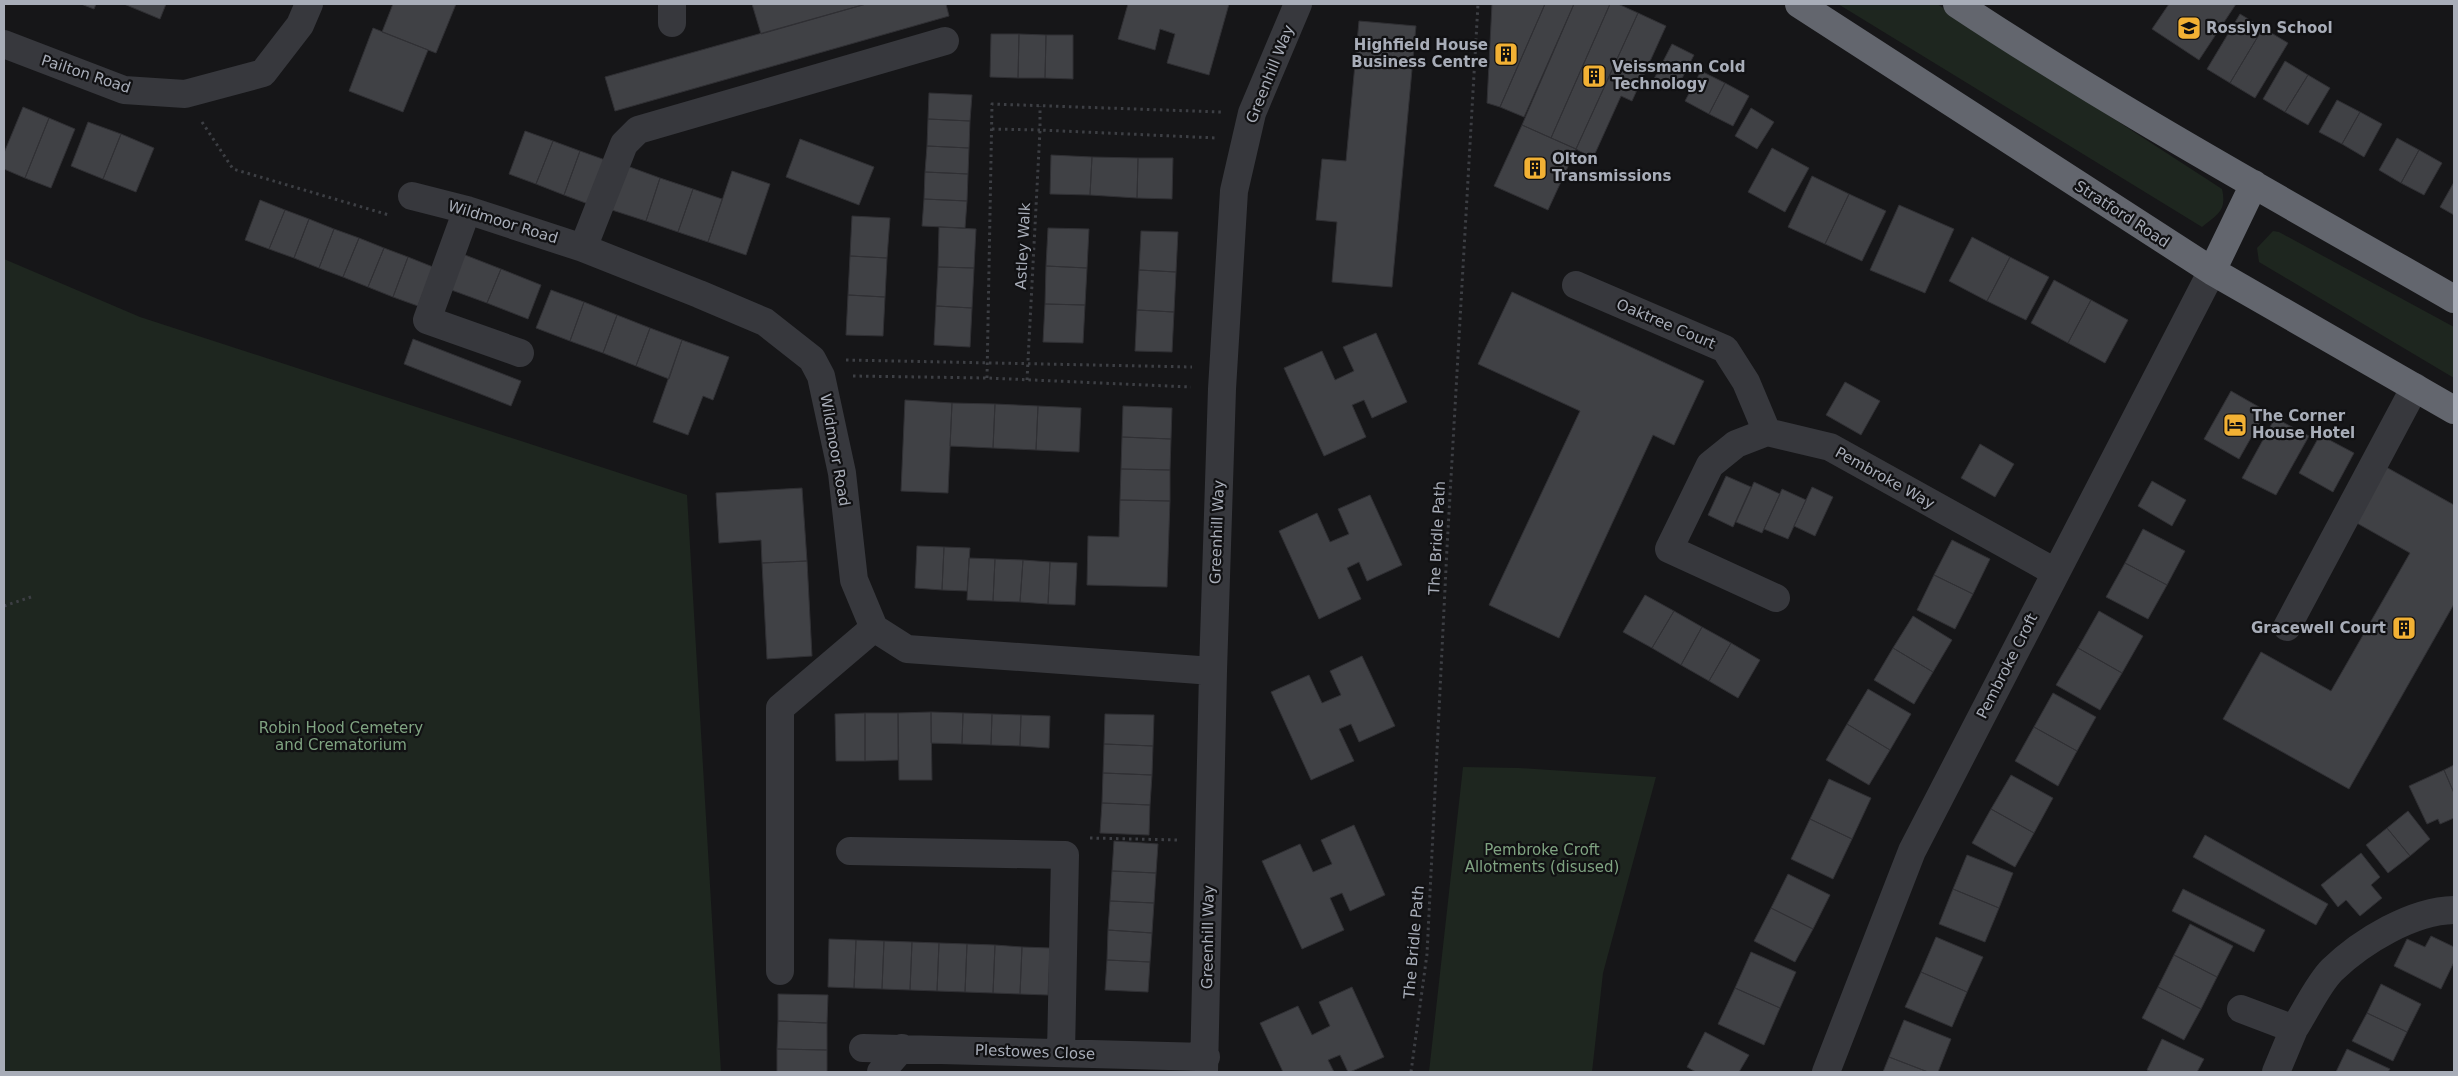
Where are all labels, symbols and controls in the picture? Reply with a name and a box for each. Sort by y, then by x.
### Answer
school or university icon: Rosslyn School [2176,15,2202,41]
place label: Rosslyn School [2206,19,2333,37]
street label: Greenhill Way [1242,22,1298,126]
place label: Highfield House Business Centre [1351,36,1488,71]
building icon: Highfield House Business Centre [1493,41,1519,67]
street label: Pailton Road [39,51,133,97]
place label: Veissmann Cold Technology [1612,58,1745,93]
building icon: Veissmann Cold Technology [1581,63,1607,89]
place label: Olton Transmissions [1552,150,1671,185]
building icon: Olton Transmissions [1522,155,1548,181]
street label: Stratford Road [2071,177,2173,251]
street label: Wildmoor Road [446,197,560,247]
street label: Astley Walk [1012,202,1034,290]
street label: Oaktree Court [1614,295,1718,353]
street label: Wildmoor Road [816,392,854,508]
place label: The Corner House Hotel [2252,407,2355,442]
hotel icon: The Corner House Hotel [2222,412,2248,438]
street label: Pembroke Way [1832,443,1938,513]
street label: Greenhill Way [1206,480,1228,584]
street label: The Bridle Path [1425,481,1449,596]
street label: Pembroke Croft [1973,610,2041,722]
building icon: Gracewell Court [2391,615,2417,641]
place label: Gracewell Court [2251,619,2386,637]
park label: Robin Hood Cemetery and Crematorium [259,719,423,754]
park label: Pembroke Croft Allotments (disused) [1465,841,1619,876]
street label: The Bridle Path [1400,884,1428,1001]
street label: Greenhill Way [1198,885,1218,989]
street label: Plestowes Close [975,1041,1095,1063]

